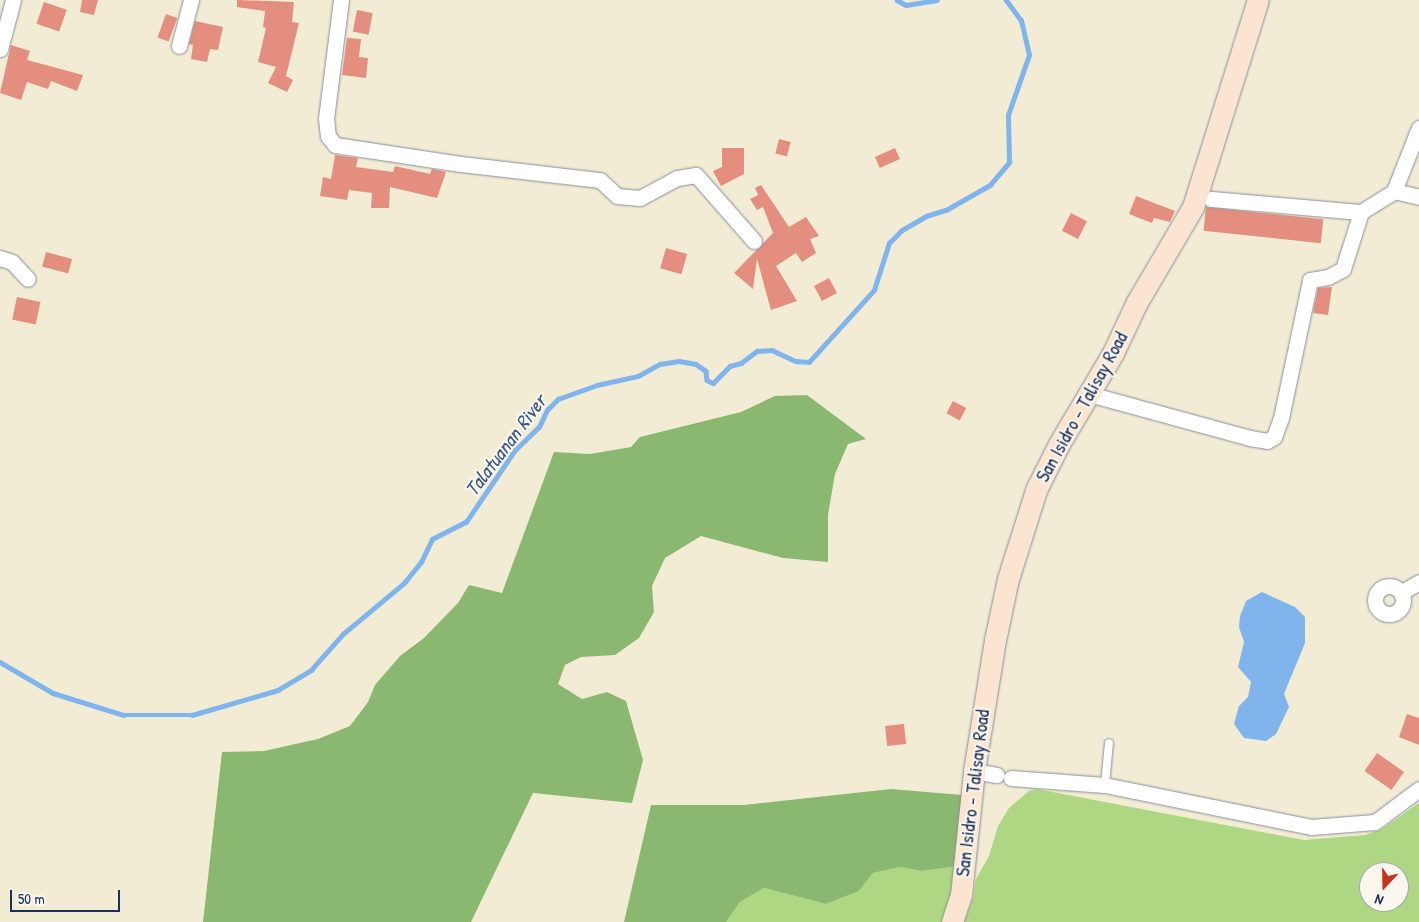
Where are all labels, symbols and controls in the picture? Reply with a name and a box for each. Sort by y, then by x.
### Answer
street label: San Isidro - Talisay Road [1031,328,1133,486]
water label: Talatuanan River [459,390,551,500]
street label: San Isidro - Talisay Road [951,708,995,878]
north arrow [1359,862,1409,912]
scale bar [12,880,122,912]
text: 50 m [18,888,45,909]
text: N [1372,890,1386,911]

